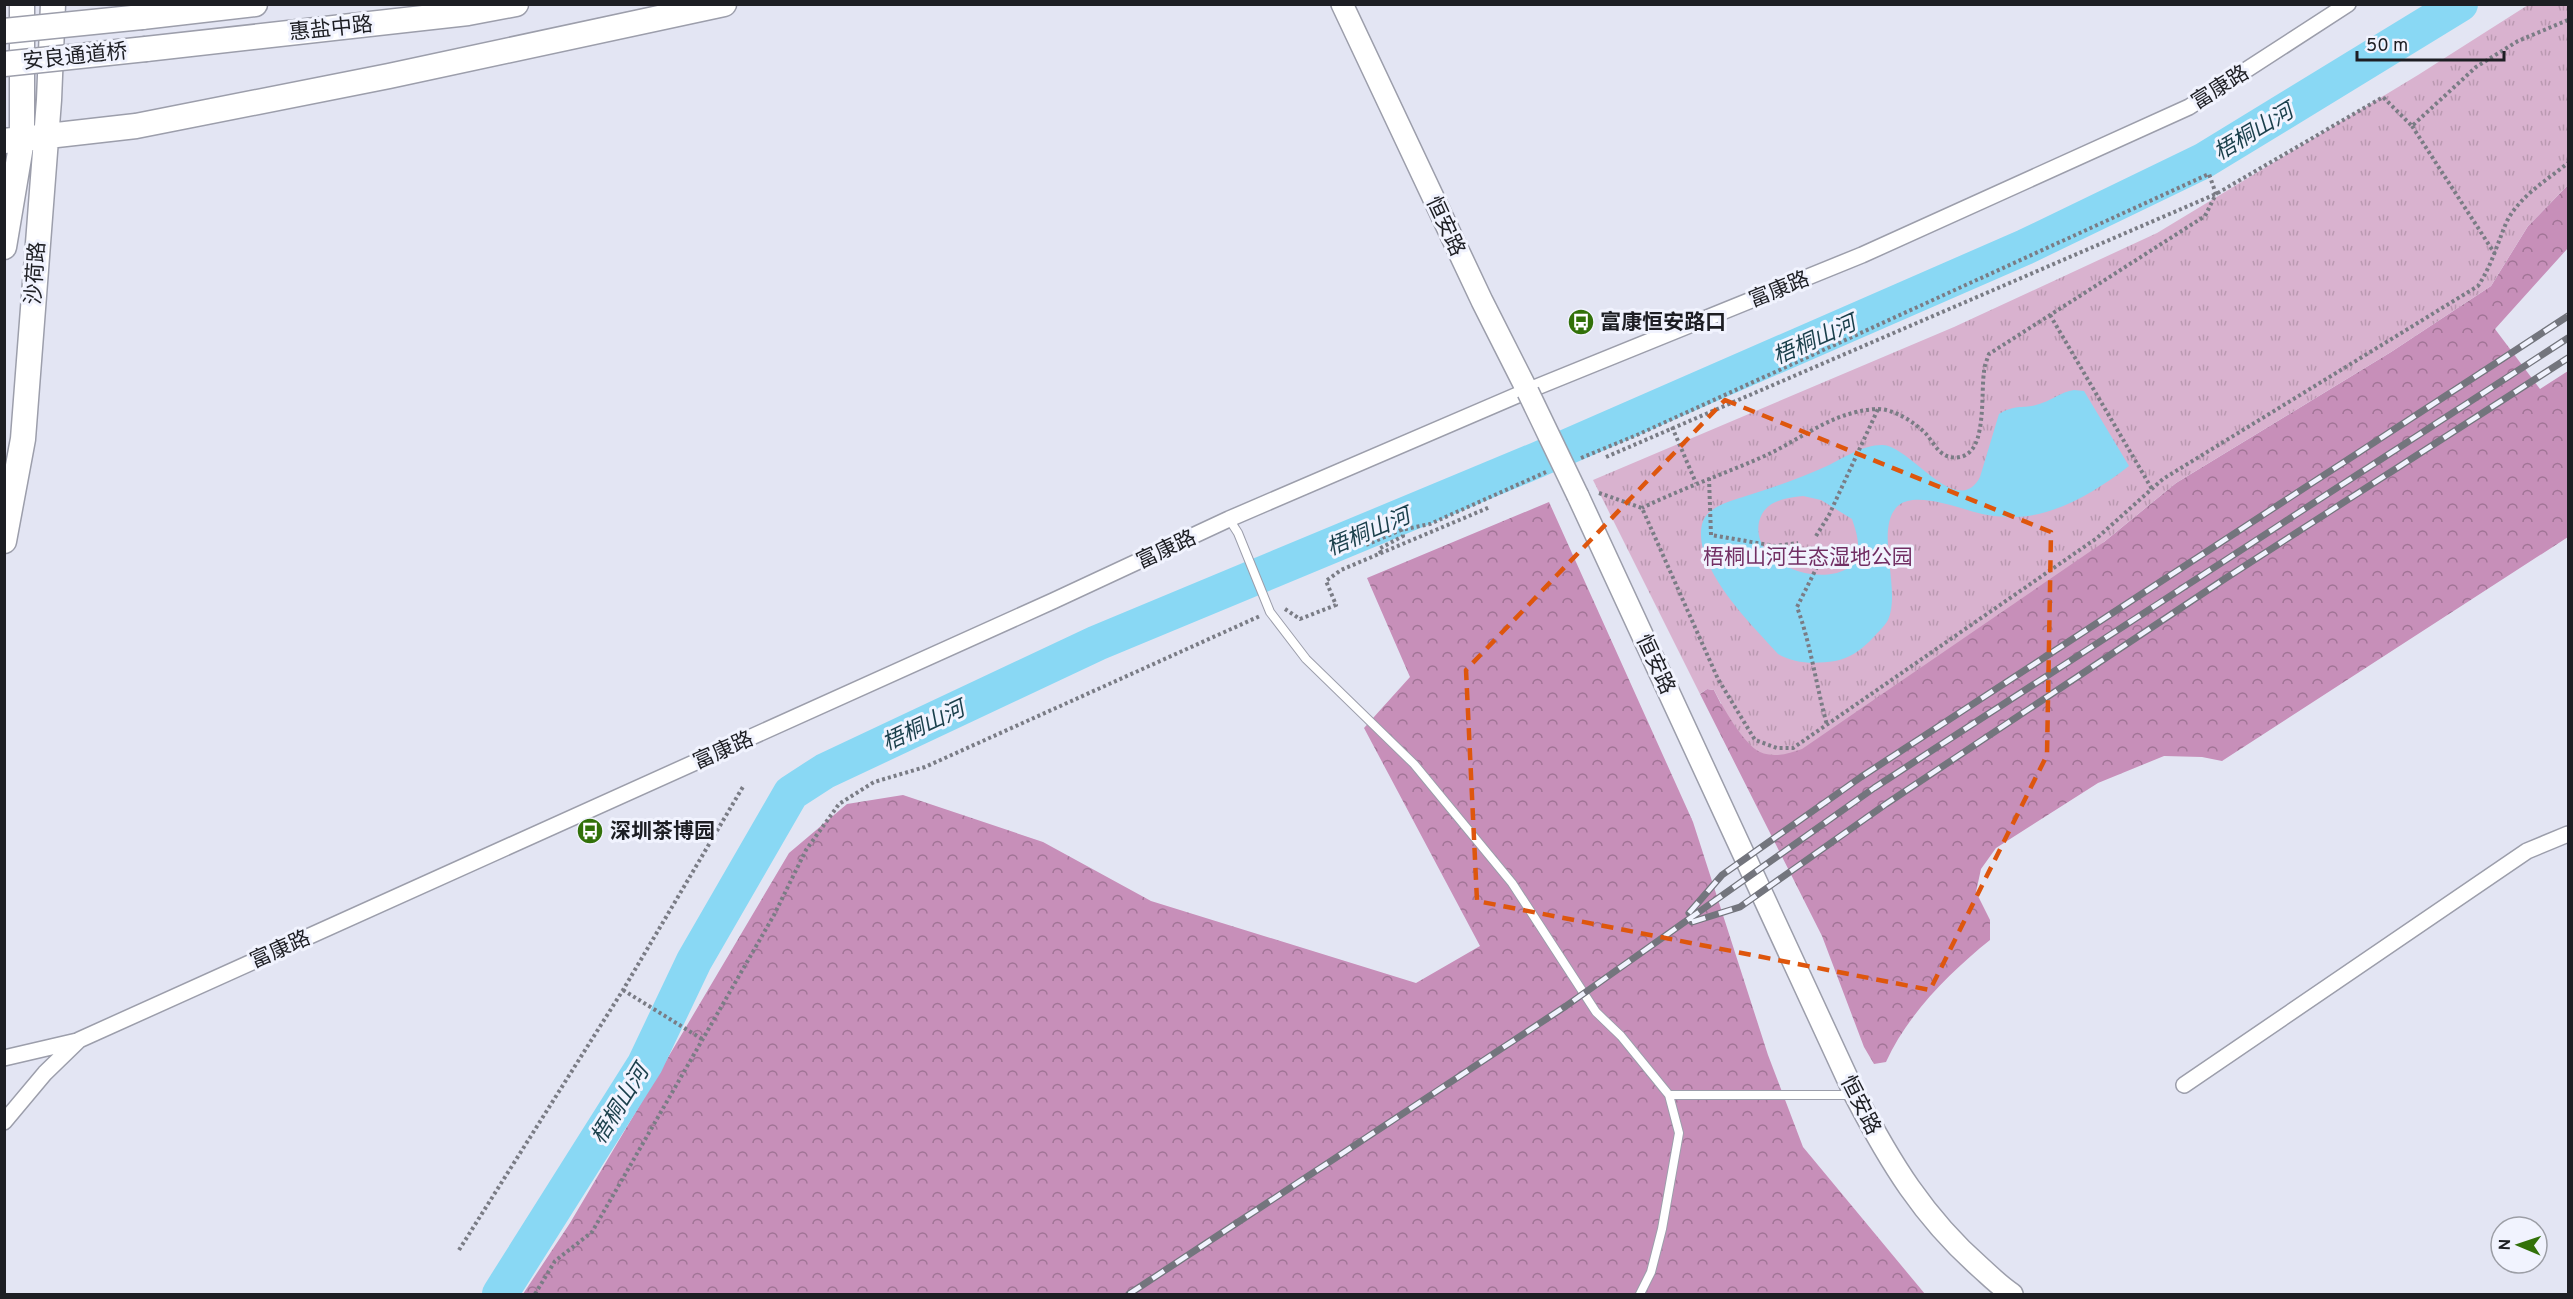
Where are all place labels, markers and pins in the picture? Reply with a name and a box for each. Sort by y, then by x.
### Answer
bus stop icon: 富康恒安路口 [1566,307,1596,337]
place label: 富康恒安路口 [1600,310,1726,337]
bus stop icon: 深圳茶博园 [575,816,605,846]
place label: 深圳茶博园 [610,819,715,846]

